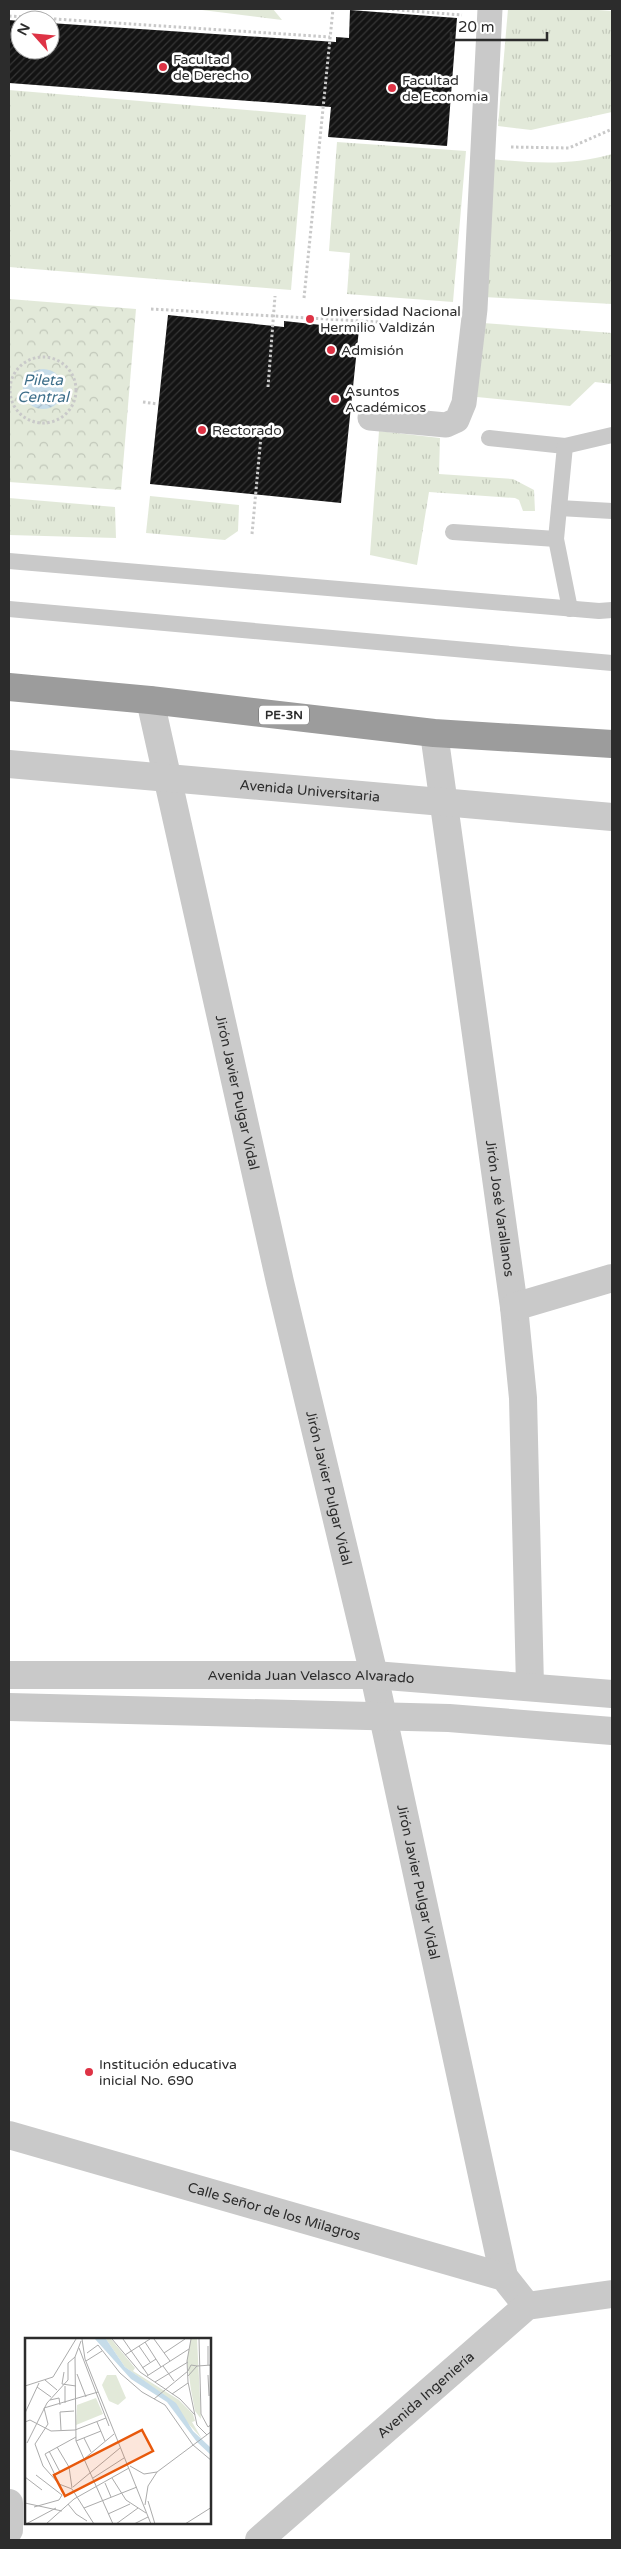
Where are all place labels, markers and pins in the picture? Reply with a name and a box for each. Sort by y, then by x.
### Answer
place label: Facultad de Derecho [173,51,249,84]
marker: Facultad de Derecho [157,61,169,73]
place label: Facultad de Economia [402,72,488,105]
marker: Facultad de Economia [386,82,398,94]
place label: Universidad Nacional Hermilio Valdizán [320,303,461,336]
marker: Universidad Nacional Hermilio Valdizán [304,313,316,325]
place label: Admisión [341,342,404,359]
marker: Admisión [325,344,337,356]
place label: Asuntos Académicos [345,383,427,416]
marker: Asuntos Académicos [329,393,341,405]
place label: Rectorado [212,422,282,439]
marker: Rectorado [196,424,208,436]
place label: Institución educativa inicial No. 690 [99,2056,237,2089]
marker: Institución educativa inicial No. 690 [83,2066,95,2078]

